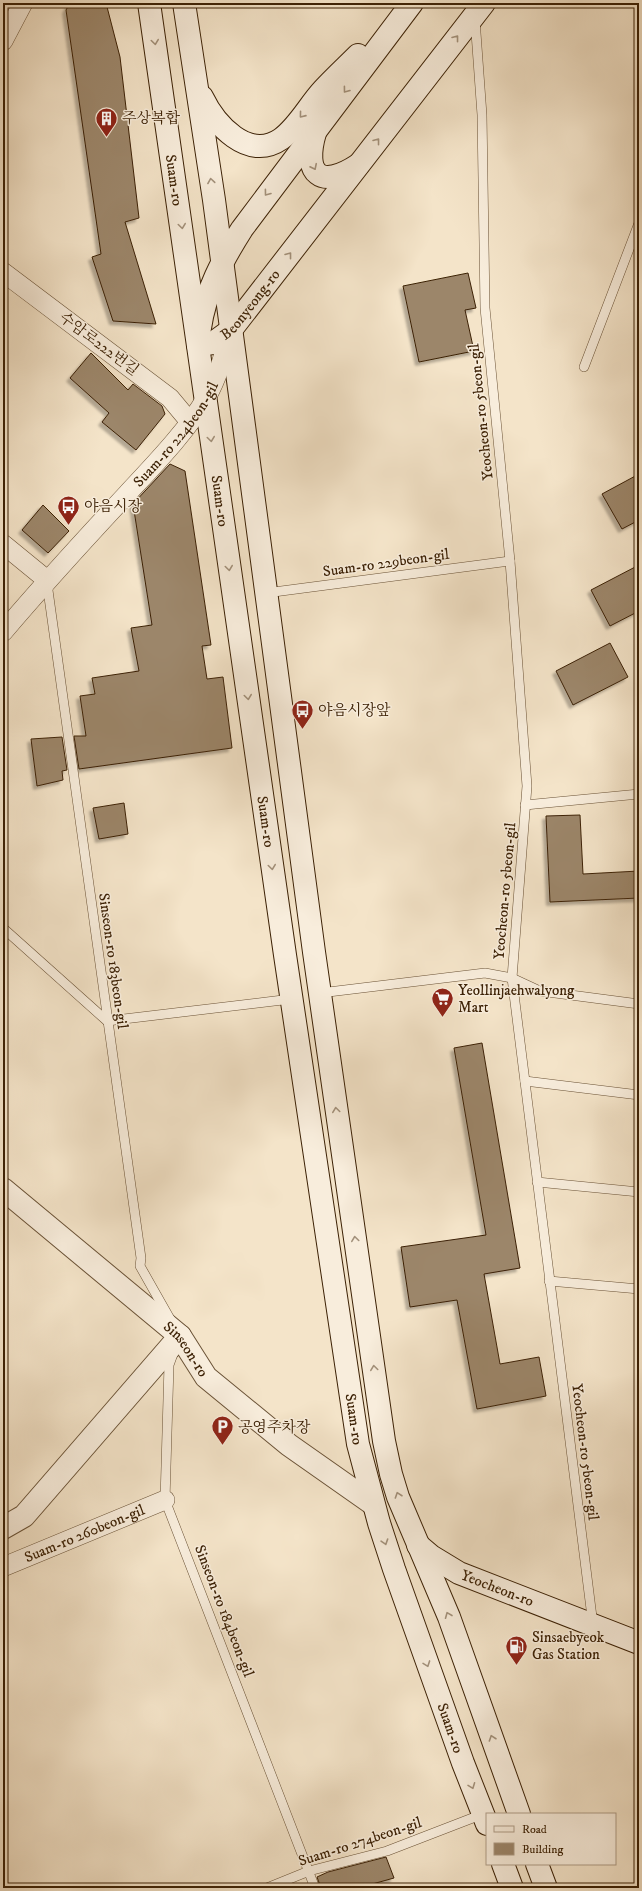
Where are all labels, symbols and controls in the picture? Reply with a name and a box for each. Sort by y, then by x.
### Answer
one-way arrow [452,36,459,43]
one-way arrow [150,39,159,45]
one-way arrow [344,85,351,92]
building icon: 주상복합 [94,105,120,138]
place label: 주상복합 [122,109,180,128]
one-way arrow [300,111,307,118]
one-way arrow [372,139,379,146]
street label: Suam-ro [161,153,187,207]
one-way arrow [309,163,317,170]
one-way arrow [207,178,216,184]
one-way arrow [265,189,272,196]
one-way arrow [177,223,186,229]
one-way arrow [284,253,291,260]
street label: Beonyeong-ro [216,265,284,344]
street label: 수암로222번길 [56,308,142,380]
street label: Yeocheon-ro 5beon-gil [464,342,498,481]
street label: Suam-ro 224beon-gil [129,378,223,491]
one-way arrow [206,436,215,442]
street label: Suam-ro [207,474,233,528]
bus stop icon: 야음시장 [55,493,81,526]
place label: 야음시장 [84,497,142,516]
street label: Suam-ro 229beon-gil [322,545,451,581]
one-way arrow [224,565,233,571]
one-way arrow [243,694,252,700]
bus stop icon: 야음시장앞 [290,697,316,730]
place label: 야음시장앞 [318,701,391,720]
street label: Suam-ro [253,795,279,849]
street label: Yeocheon-ro 5beon-gil [490,821,520,960]
one-way arrow [267,864,276,870]
street label: Sinseon-ro 183beon-gil [94,892,132,1031]
place label: Yeollinjaehwalyong Mart [458,981,575,1017]
supermarket icon: Yeollinjaehwalyong Mart [429,986,455,1019]
one-way arrow [332,1107,341,1114]
one-way arrow [351,1236,360,1242]
street label: Sinseon-ro [160,1317,213,1380]
one-way arrow [370,1365,379,1371]
street label: Yeocheon-ro 5beon-gil [567,1383,603,1522]
street label: Suam-ro [341,1392,368,1446]
parking icon: 공영주차장 [210,1414,236,1447]
place label: 공영주차장 [238,1418,311,1437]
one-way arrow [394,1492,403,1499]
street label: Suam-ro 260beon-gil [21,1500,148,1567]
one-way arrow [380,1538,388,1545]
street label: Sinseon-ro 184beon-gil [190,1542,258,1680]
street label: Yeocheon-ro [458,1565,537,1611]
one-way arrow [445,1612,453,1620]
place label: Sinsaebyeok Gas Station [532,1628,605,1664]
fuel station icon: Sinsaebyeok Gas Station [504,1633,530,1666]
one-way arrow [423,1661,431,1668]
street label: Suam-ro [433,1700,468,1756]
one-way arrow [488,1734,496,1741]
one-way arrow [468,1783,476,1790]
street label: Suam-ro 274beon-gil [296,1813,424,1871]
legend [486,1813,616,1865]
text: Road [522,1822,547,1837]
text: Building [522,1842,563,1857]

